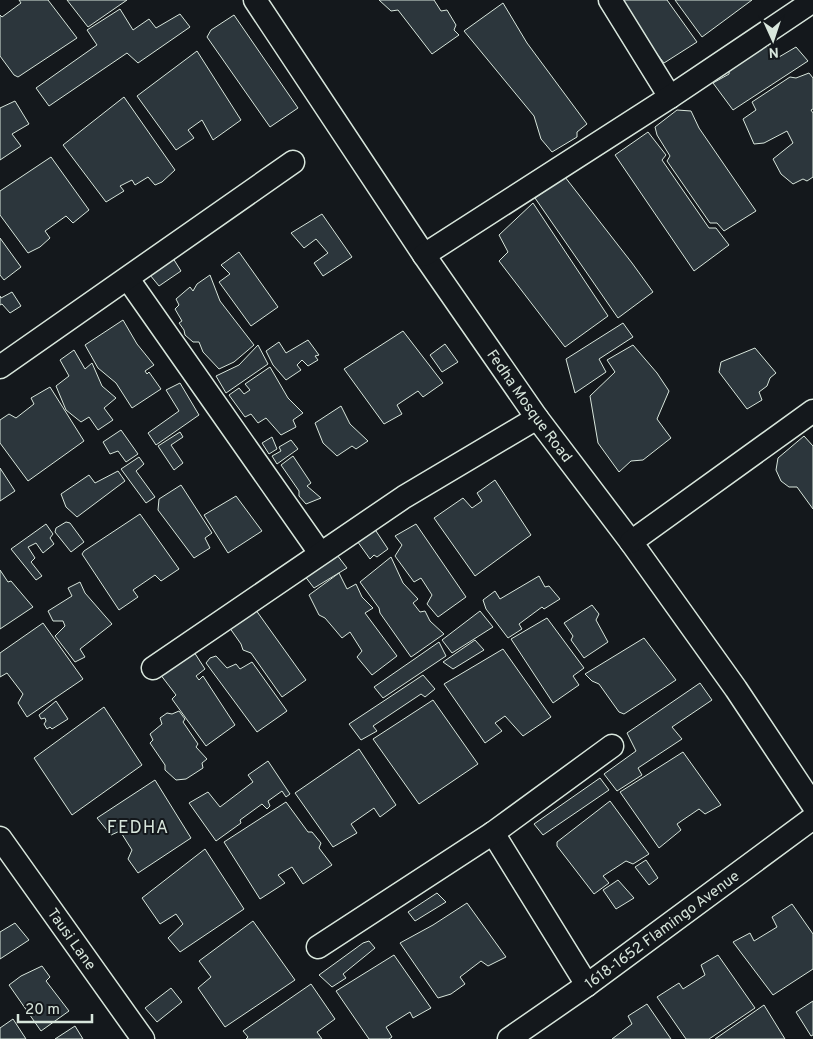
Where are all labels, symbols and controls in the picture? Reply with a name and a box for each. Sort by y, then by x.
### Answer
north arrow [748,15,798,65]
text: N [768,43,779,60]
street label: Fedha Mosque Road [482,347,575,467]
district label: FEDHA [107,817,169,840]
street label: 1618-1652 Flamingo Avenue [582,868,744,994]
street label: Tausi Lane [42,905,99,975]
scale bar [18,992,91,1024]
text: 20 m [25,1001,60,1020]

